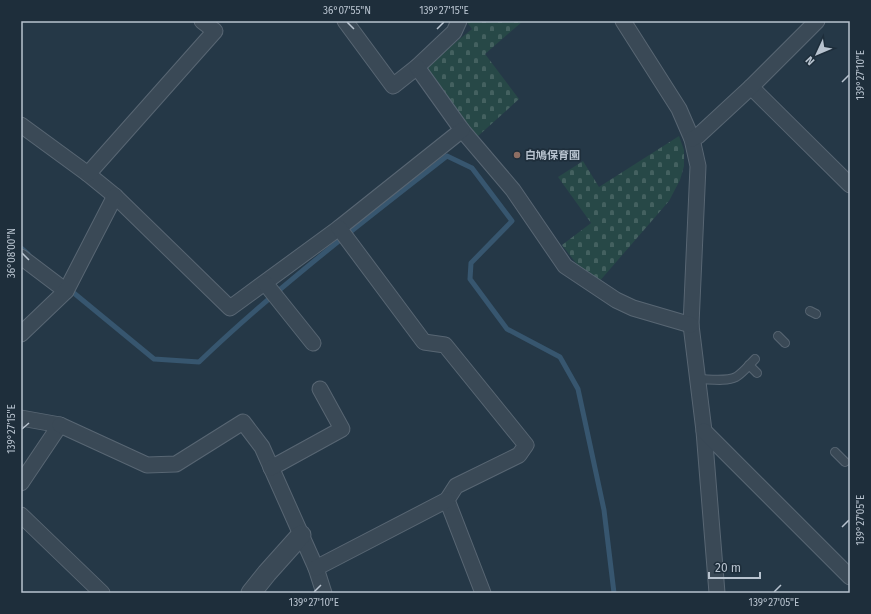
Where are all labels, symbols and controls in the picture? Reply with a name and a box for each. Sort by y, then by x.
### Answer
text: 36°07'55"N [323,5,371,17]
text: 139°27'15"E [419,5,469,17]
north arrow [797,34,837,74]
text: 139°27'10"E [855,50,867,100]
text: N [803,53,817,68]
place label: 白鳩保育園 [525,149,580,162]
marker: 白鳩保育園 [512,150,522,160]
text: 36°08'00"N [6,228,18,278]
text: 139°27'15"E [6,404,18,454]
text: 139°27'05"E [855,495,867,545]
scale bar [709,554,760,580]
text: 20 m [715,561,741,575]
text: 139°27'10"E [289,597,339,609]
text: 139°27'05"E [749,597,799,609]

